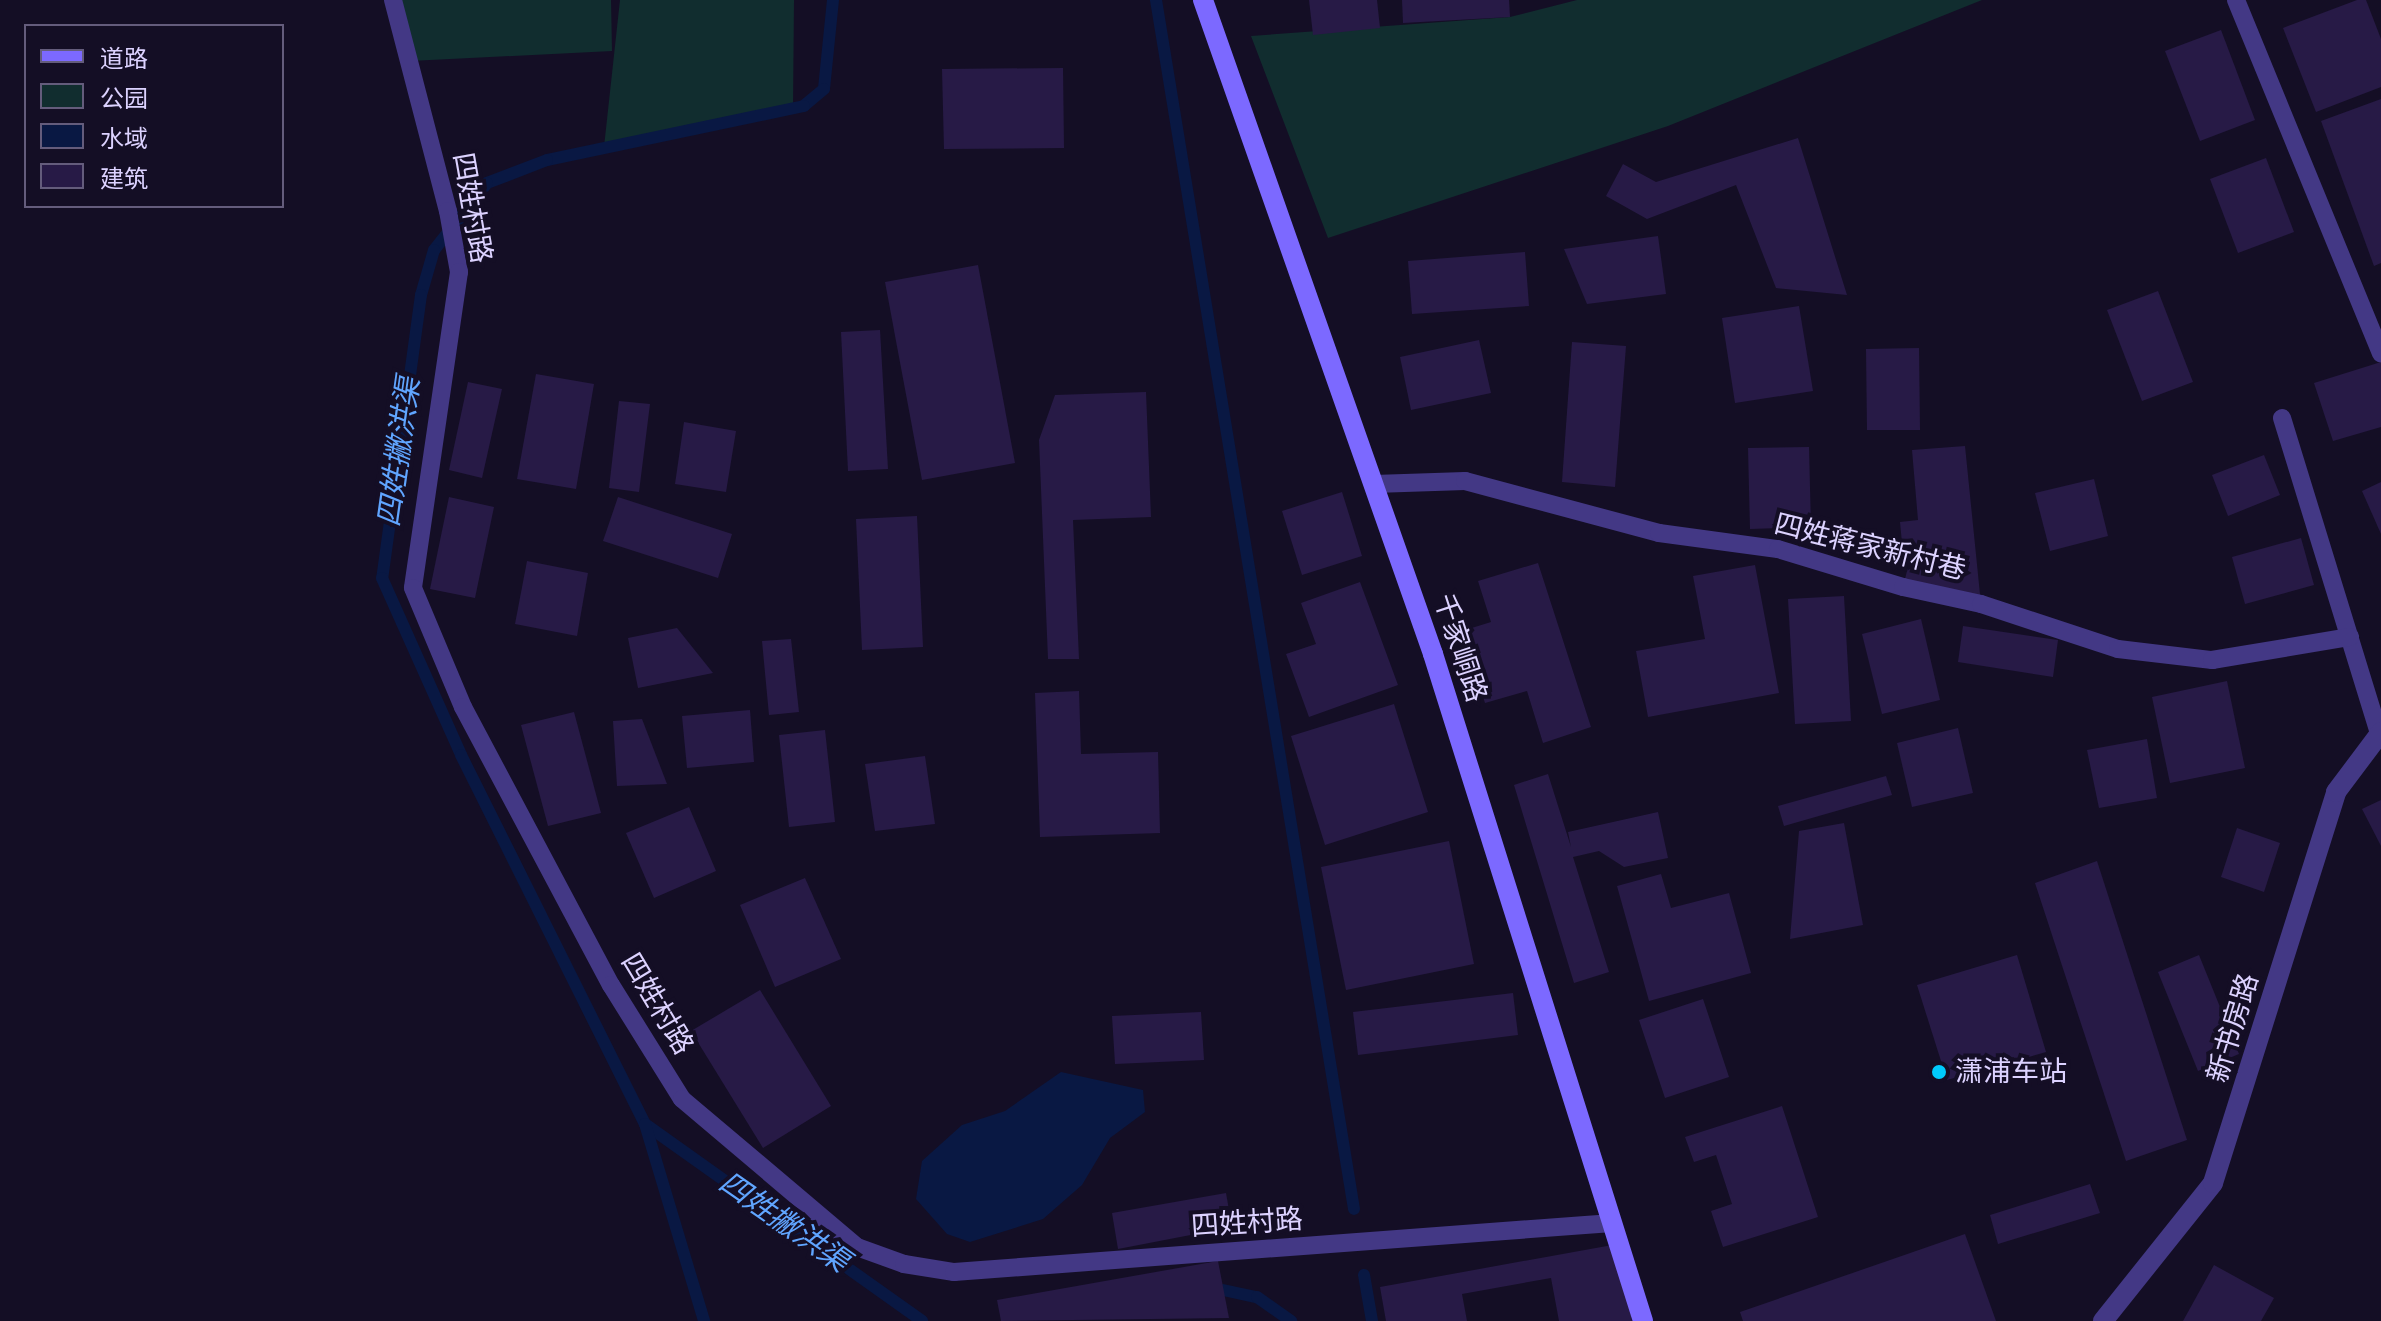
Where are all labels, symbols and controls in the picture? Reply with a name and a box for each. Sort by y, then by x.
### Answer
legend [24,24,284,208]
text: 道路 [100,45,148,72]
text: 公园 [100,85,148,112]
text: 水域 [100,125,148,152]
street label: 四姓村路 [446,150,498,266]
text: 建筑 [100,165,148,192]
water label: 四姓撇洪渠 [371,375,427,529]
street label: 四姓蒋家新村巷 [1771,507,1969,587]
street label: 千家峒路 [1427,590,1493,706]
street label: 四姓村路 [614,947,700,1061]
street label: 新书房路 [2201,970,2265,1086]
place label: 潇浦车站 [1955,1055,2067,1089]
marker: 潇浦车站 [1930,1063,1948,1081]
water label: 四姓撇洪渠 [712,1164,856,1280]
street label: 四姓村路 [1190,1202,1304,1244]

